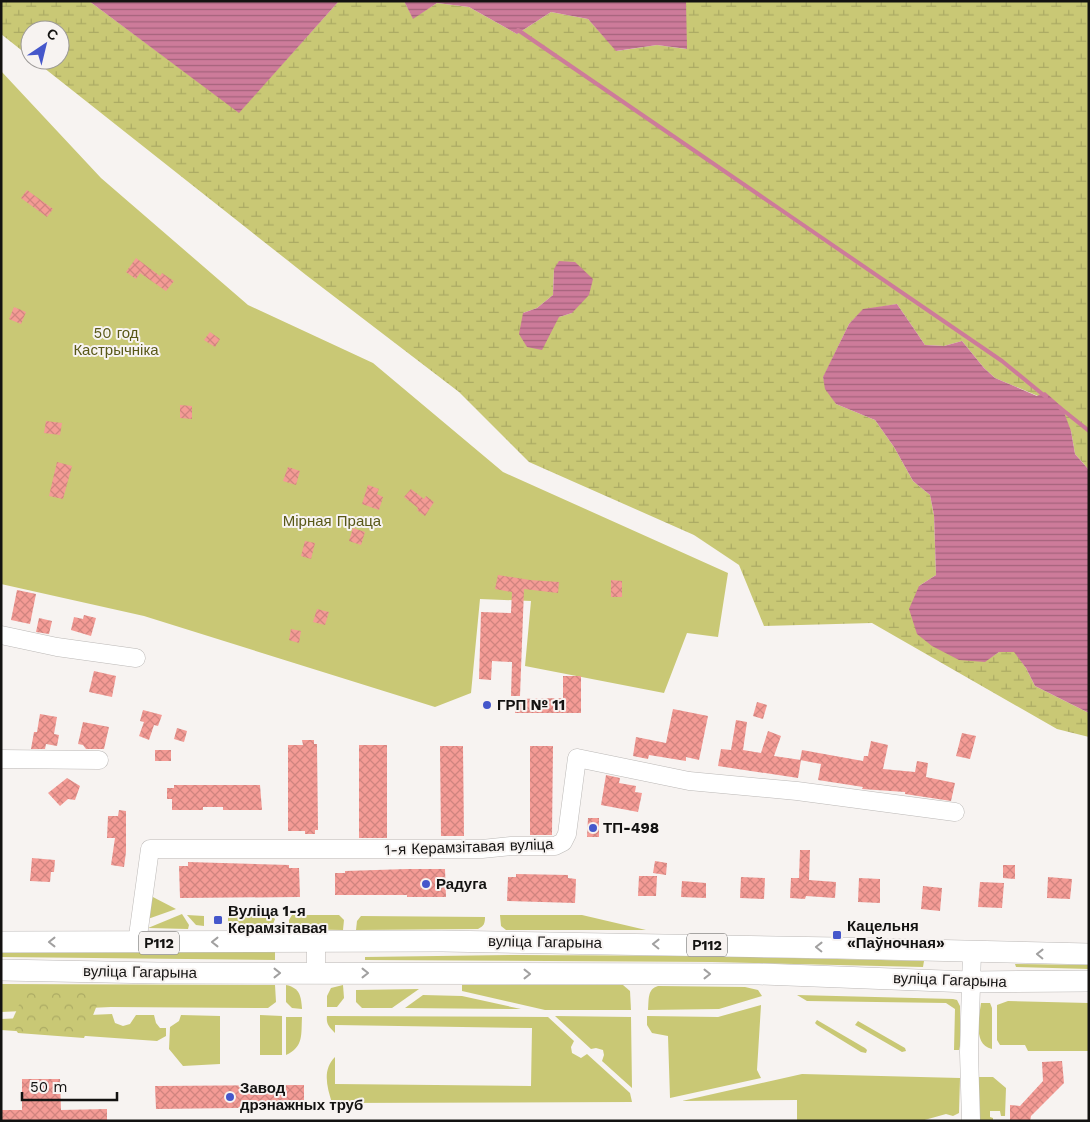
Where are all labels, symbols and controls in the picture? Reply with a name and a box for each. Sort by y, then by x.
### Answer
north arrow [20,20,70,70]
text: С [44,25,61,44]
park label: 50 год Кастрычніка [73,324,159,359]
park label: Мірная Праца [283,512,382,530]
place label: ГРП № 11 [497,696,565,714]
marker: ГРП № 11 [481,699,493,711]
place label: ТП-498 [603,819,659,837]
marker: ТП-498 [587,822,599,834]
street label: 1-я Керамзітавая вуліца [384,835,554,859]
place label: Радуга [436,875,487,893]
marker: Радуга [420,878,432,890]
place label: Вуліца 1-я Керамзітавая [228,902,327,937]
marker: Вуліца 1-я Керамзітавая [212,914,224,926]
place label: Кацельня «Паўночная» [847,917,945,952]
marker: Кацельня «Паўночная» [831,929,843,941]
road number: Р112 [139,931,179,954]
street label: вуліца Гагарына [488,932,603,952]
road number: Р112 [687,934,727,956]
one-way arrow [48,937,56,947]
one-way arrow [211,937,218,947]
one-way arrow [652,939,660,950]
one-way arrow [814,942,822,952]
one-way arrow [1036,949,1044,959]
street label: вуліца Гагарына [83,962,198,982]
one-way arrow [274,968,281,978]
one-way arrow [361,968,369,978]
one-way arrow [524,969,531,979]
one-way arrow [704,969,711,979]
street label: вуліца Гагарына [893,969,1008,991]
scale bar [22,1070,118,1102]
text: 50 m [30,1078,67,1096]
place label: Завод дрэнажных труб [240,1079,363,1114]
marker: Завод дрэнажных труб [224,1091,236,1103]

